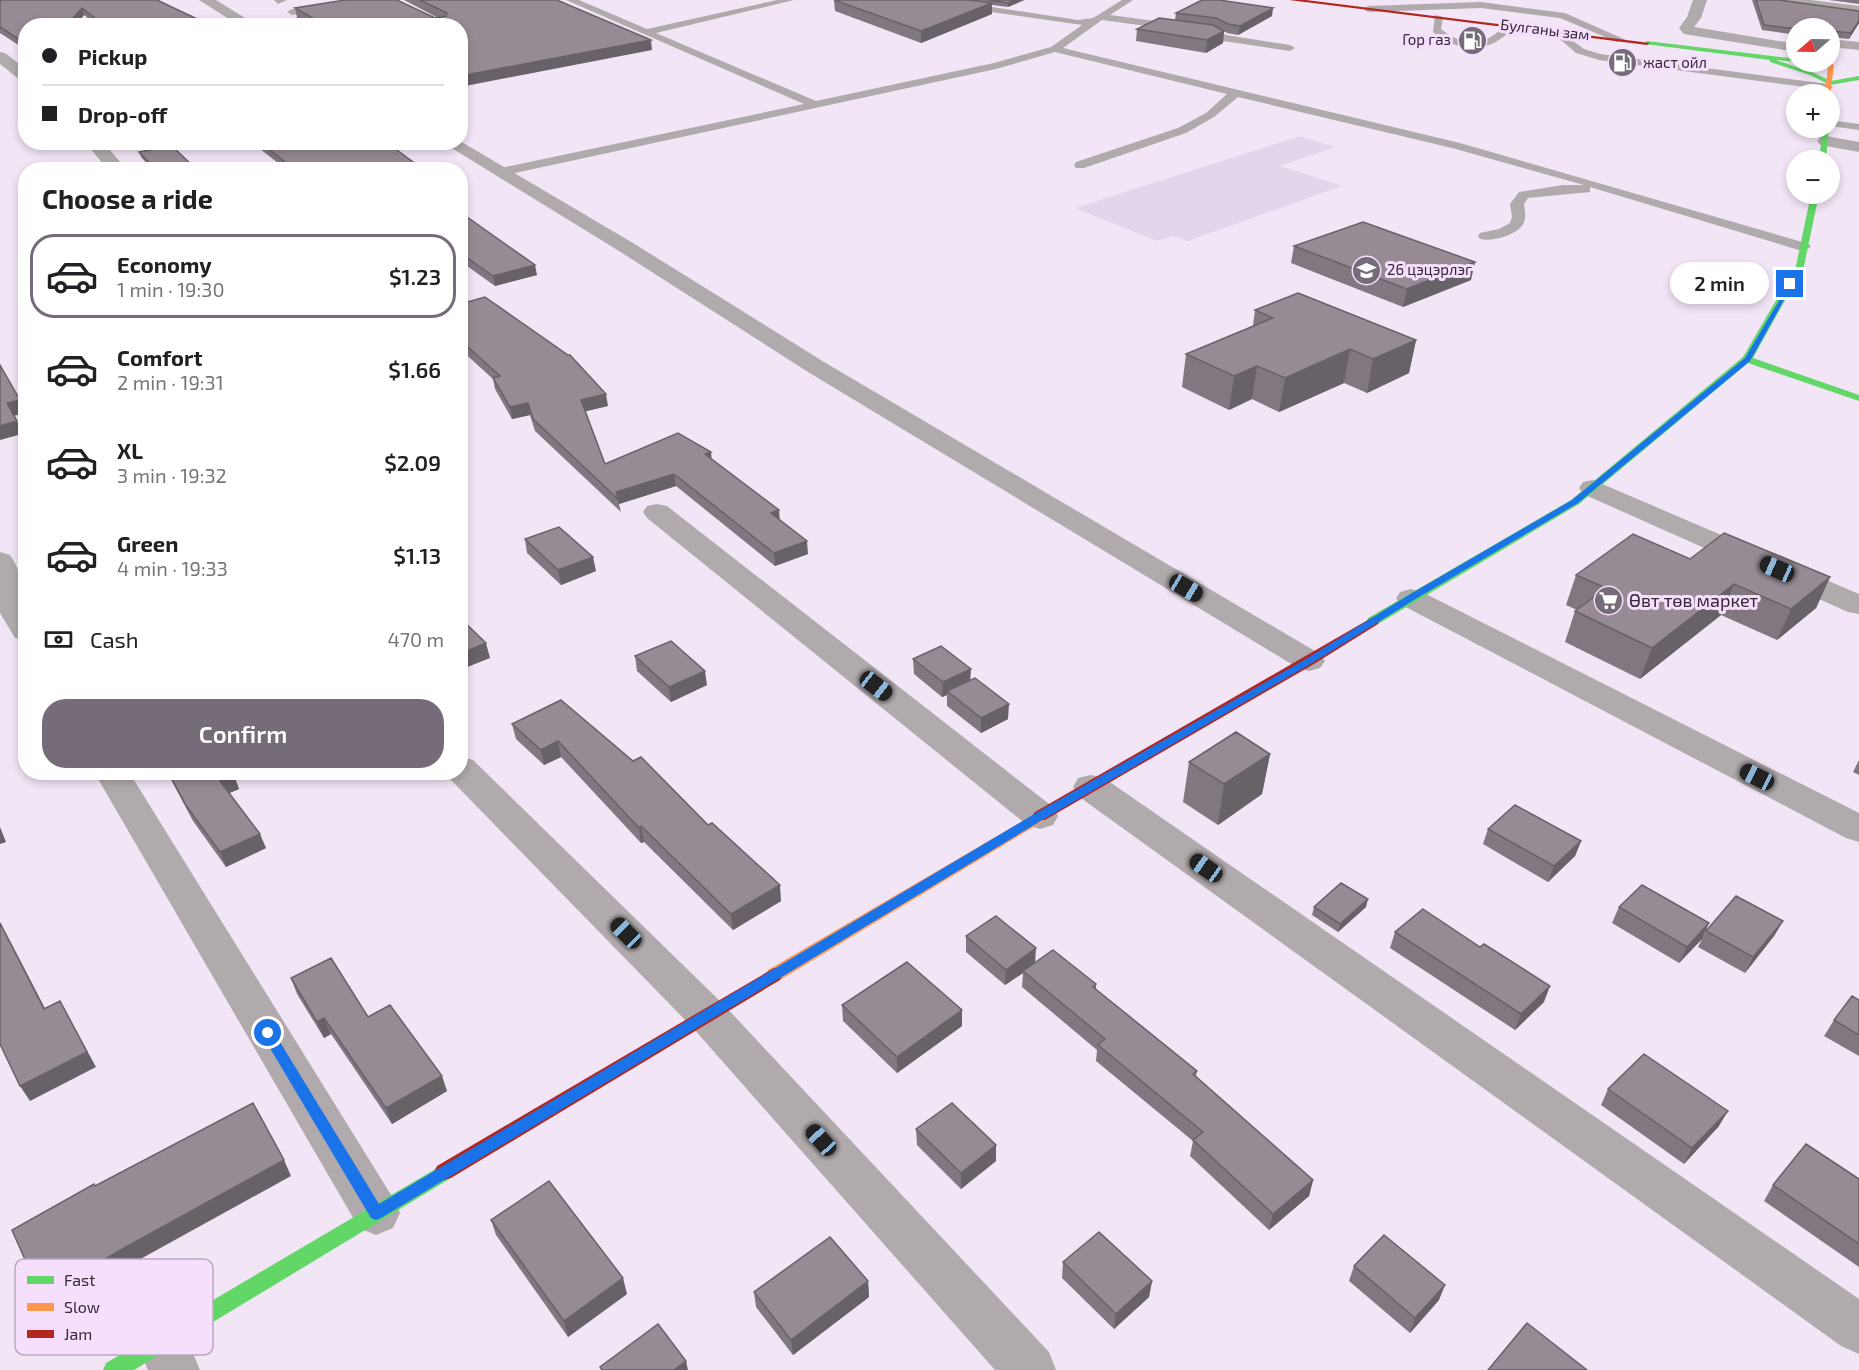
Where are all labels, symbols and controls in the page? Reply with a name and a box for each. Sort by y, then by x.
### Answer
street label: Булганы зам [1499,15,1591,44]
north arrow [1786,18,1840,72]
map controls [1786,18,1840,204]
fuel station icon: Гор газ [1456,24,1488,56]
place label: Гор газ [1402,30,1451,48]
text: Pickup [78,43,147,69]
fuel station icon: жаст ойл [1606,47,1638,79]
place label: жаст ойл [1643,53,1707,71]
button: + [1786,84,1840,138]
text: Drop-off [78,101,167,127]
button: − [1786,150,1840,204]
text: Choose a ride [42,182,213,214]
icon: car [45,249,99,303]
text: Economy [117,251,212,277]
school or university icon: 26 цэцэрлэг [1350,254,1382,286]
place label: 26 цэцэрлэг [1387,260,1472,278]
text: $1.23 [389,263,441,289]
callout: 2 min [1670,263,1769,305]
route end [1776,270,1803,297]
text: 2 min [1694,271,1745,295]
text: 1 min · 19:30 [117,277,224,301]
icon: car [45,342,99,396]
text: Comfort [117,344,202,370]
text: $1.66 [388,356,441,382]
text: 2 min · 19:31 [117,370,224,394]
icon: car [45,435,99,489]
text: XL [117,437,143,463]
text: $2.09 [384,449,441,475]
text: 3 min · 19:32 [117,463,227,487]
icon: car [45,528,99,582]
text: Green [117,530,179,556]
text: $1.13 [393,542,441,568]
car [1757,553,1797,585]
text: 4 min · 19:33 [117,556,228,580]
car [1166,571,1206,605]
supermarket icon: Өвт төв маркет [1592,585,1624,617]
place label: Өвт төв маркет [1629,589,1758,611]
icon: cash [42,623,75,656]
text: Cash [90,626,139,652]
text: 470 m [387,627,444,651]
car [856,668,896,704]
button: Confirm [42,699,444,768]
car [1737,761,1777,793]
car [1186,850,1226,886]
car [607,914,645,952]
route start [254,1019,281,1046]
car [802,1121,840,1159]
legend [15,1259,213,1355]
text: Fast [64,1270,95,1289]
text: Slow [64,1297,100,1316]
text: Jam [64,1324,92,1343]

